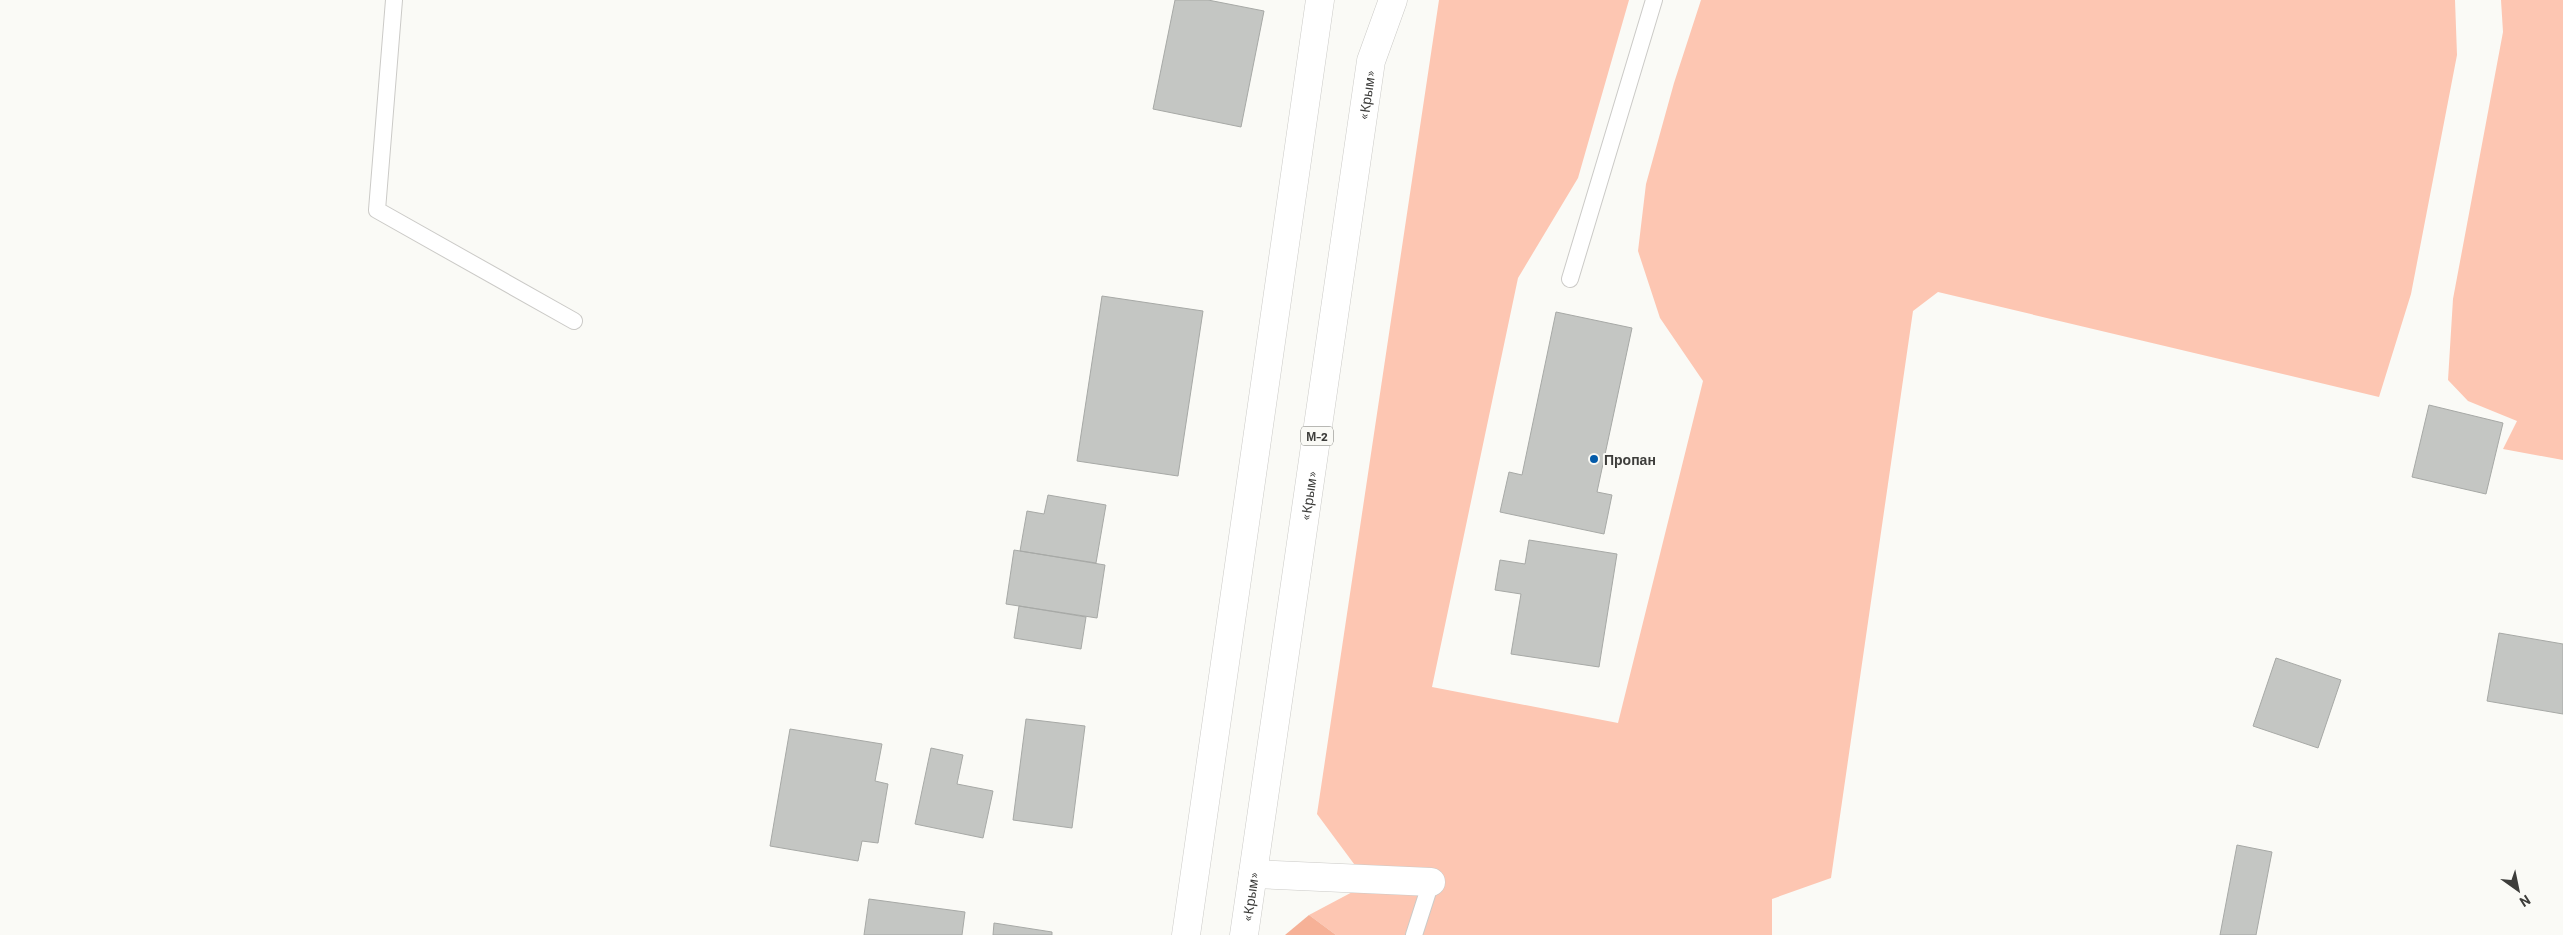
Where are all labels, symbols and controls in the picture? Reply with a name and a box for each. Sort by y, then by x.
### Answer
street label: «Крым» [1354,68,1378,121]
road number: М-2 [1301,426,1333,446]
place label: Пропан [1604,451,1656,468]
marker: Пропан [1588,453,1600,465]
street label: «Крым» [1296,469,1320,522]
north arrow [2493,865,2543,915]
street label: «Крым» [1238,870,1262,923]
text: N [2517,892,2534,911]

